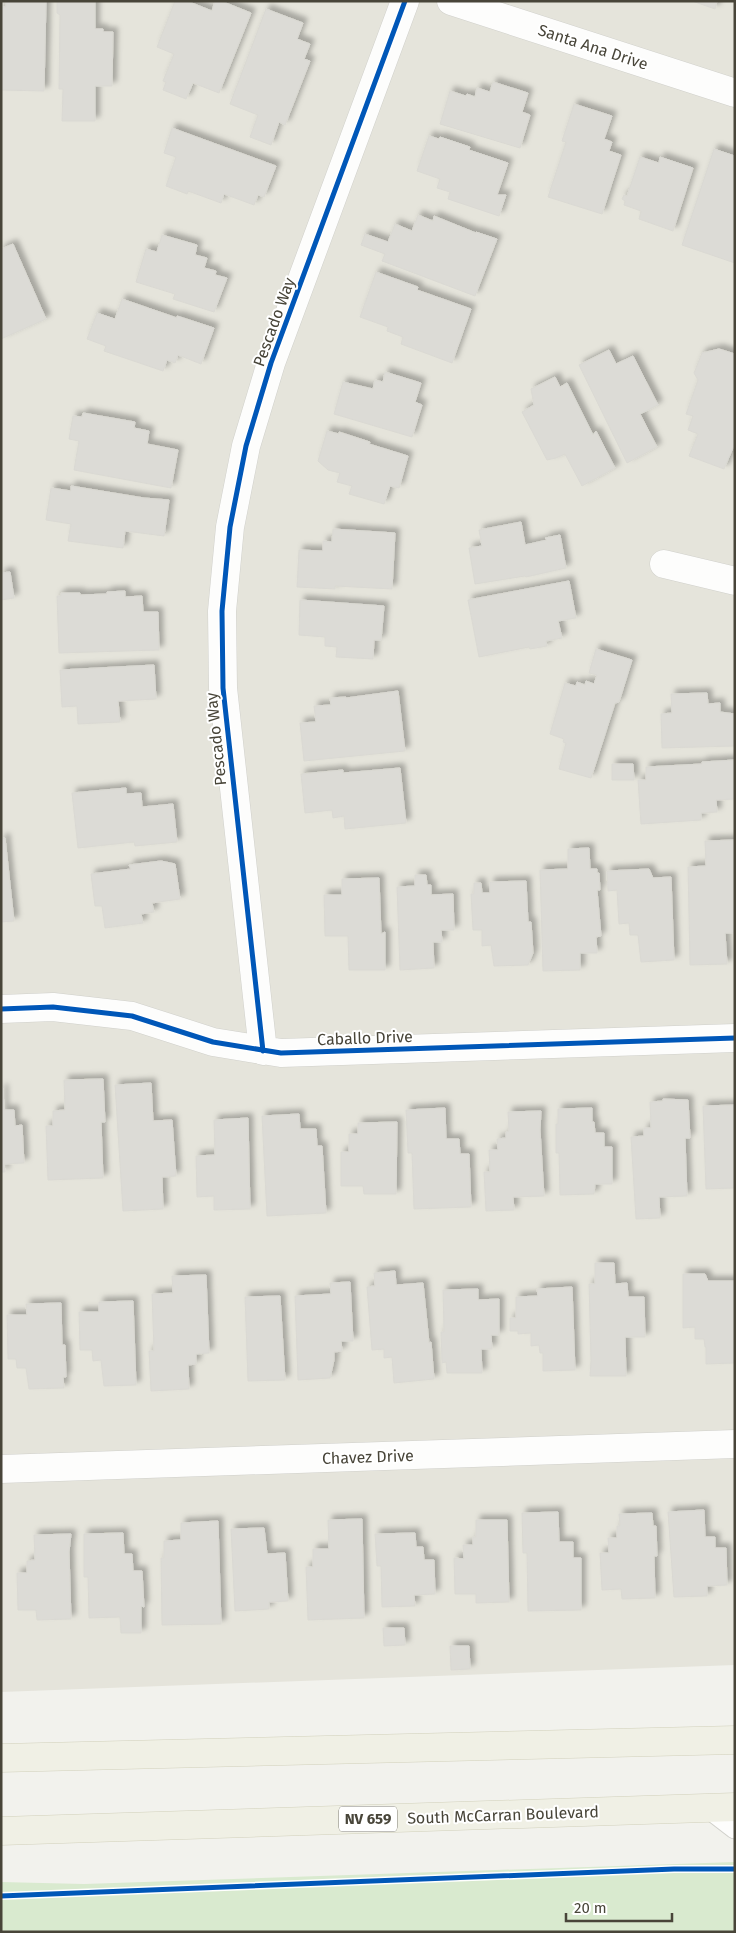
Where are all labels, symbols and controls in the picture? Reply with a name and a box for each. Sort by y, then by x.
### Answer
street label: Santa Ana Drive [536,20,650,74]
street label: Pescado Way [249,275,299,369]
street label: Pescado Way [202,691,230,786]
street label: Caballo Drive [317,1027,413,1049]
street label: Chavez Drive [322,1446,414,1468]
street label: South McCarran Boulevard [407,1802,599,1828]
road number: NV 659 [339,1806,397,1832]
scale bar [566,1890,672,1922]
text: 20 m [574,1899,607,1917]

